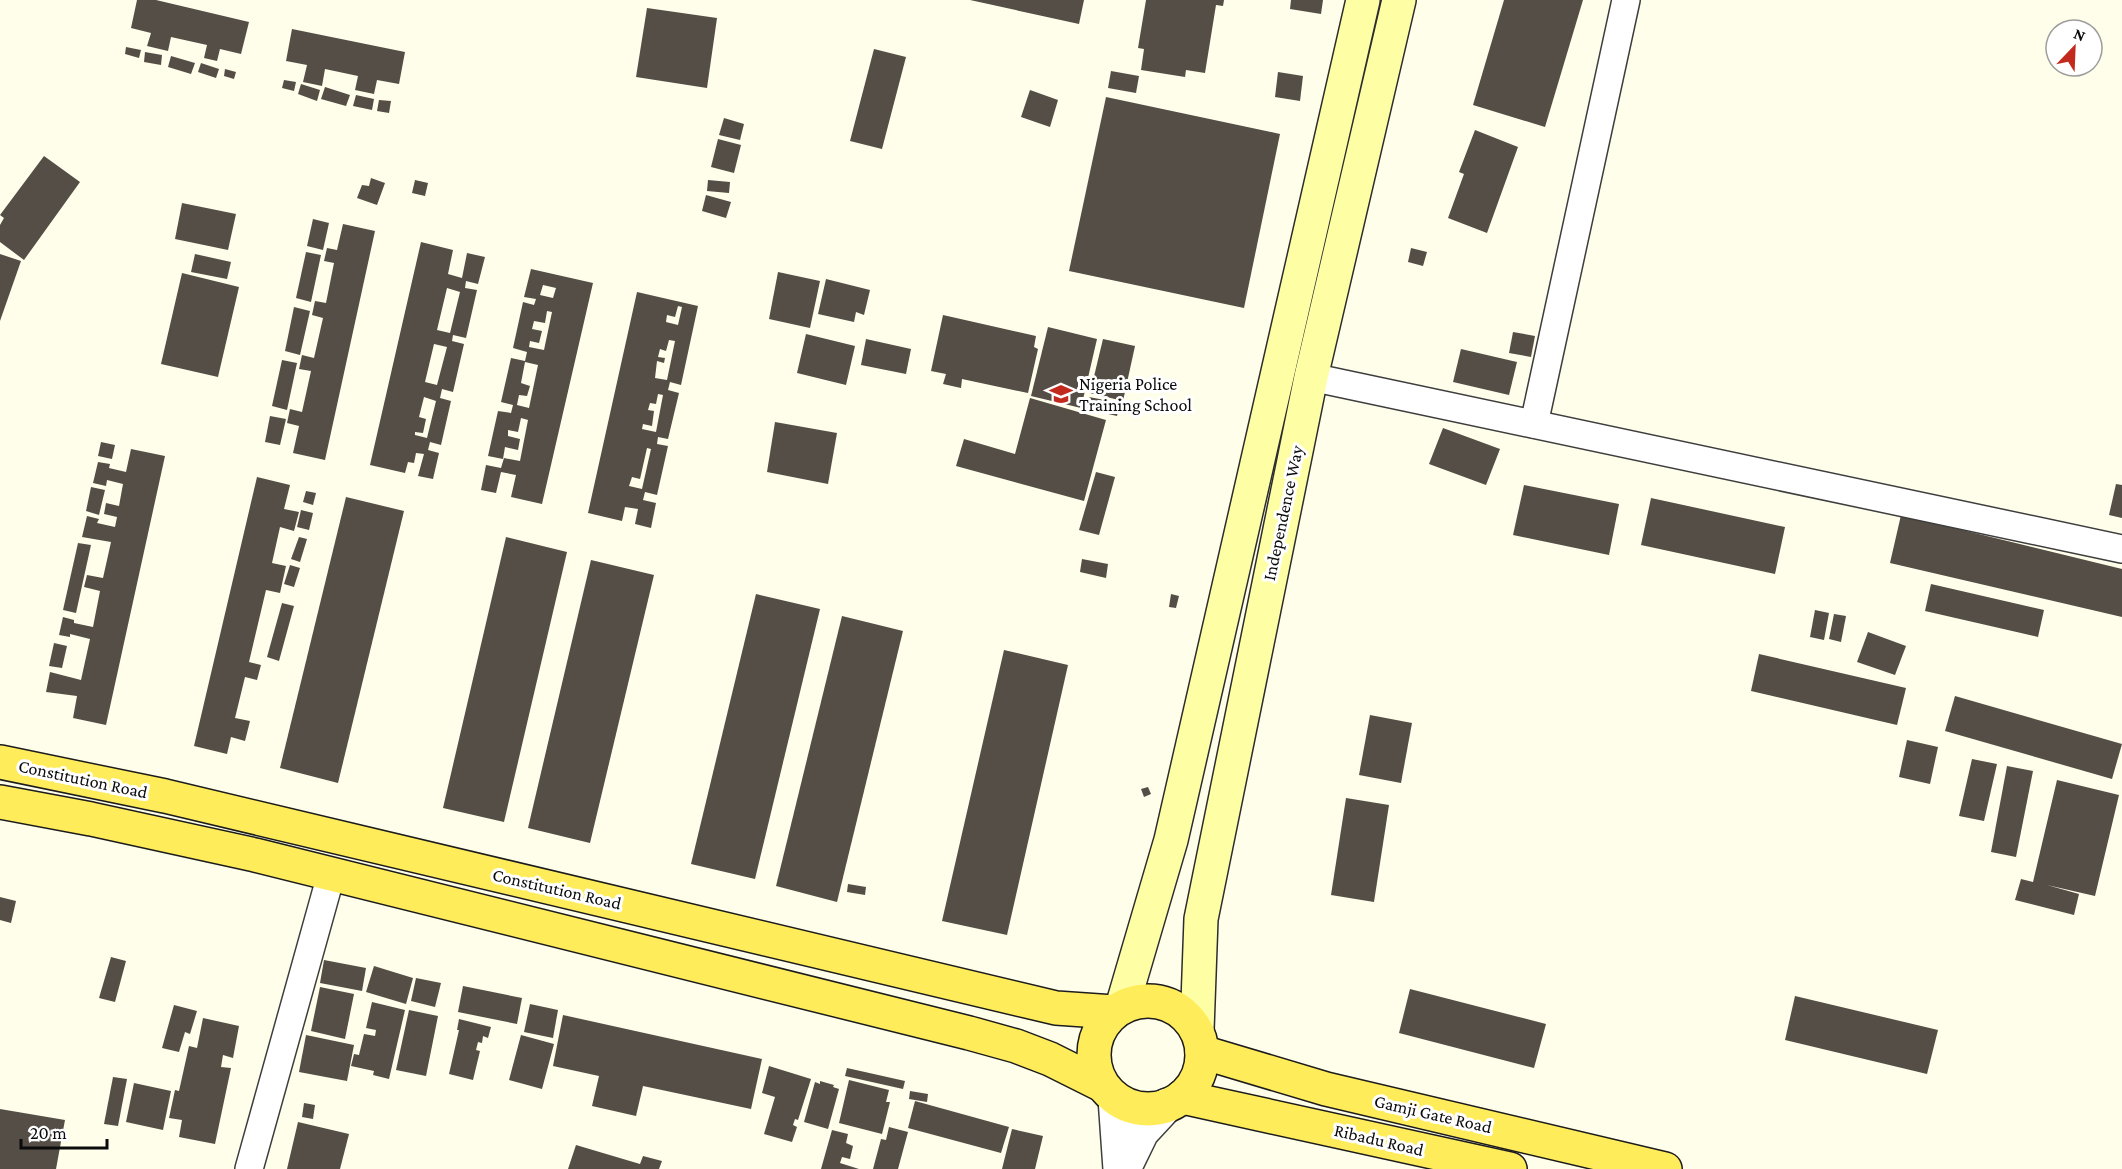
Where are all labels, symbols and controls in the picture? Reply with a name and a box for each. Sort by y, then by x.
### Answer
north arrow [2044,18,2104,78]
text: N [2071,25,2088,45]
place label: Nigeria Police Training School [1079,374,1192,415]
school or university icon: Nigeria Police Training School [1048,381,1074,407]
street label: Independence Way [1259,443,1307,582]
street label: Constitution Road [17,756,150,803]
street label: Constitution Road [491,864,624,914]
street label: Gamji Gate Road [1372,1091,1494,1138]
scale bar [21,1112,106,1150]
street label: Ribadu Road [1332,1120,1426,1160]
text: 20 m [30,1123,67,1143]

